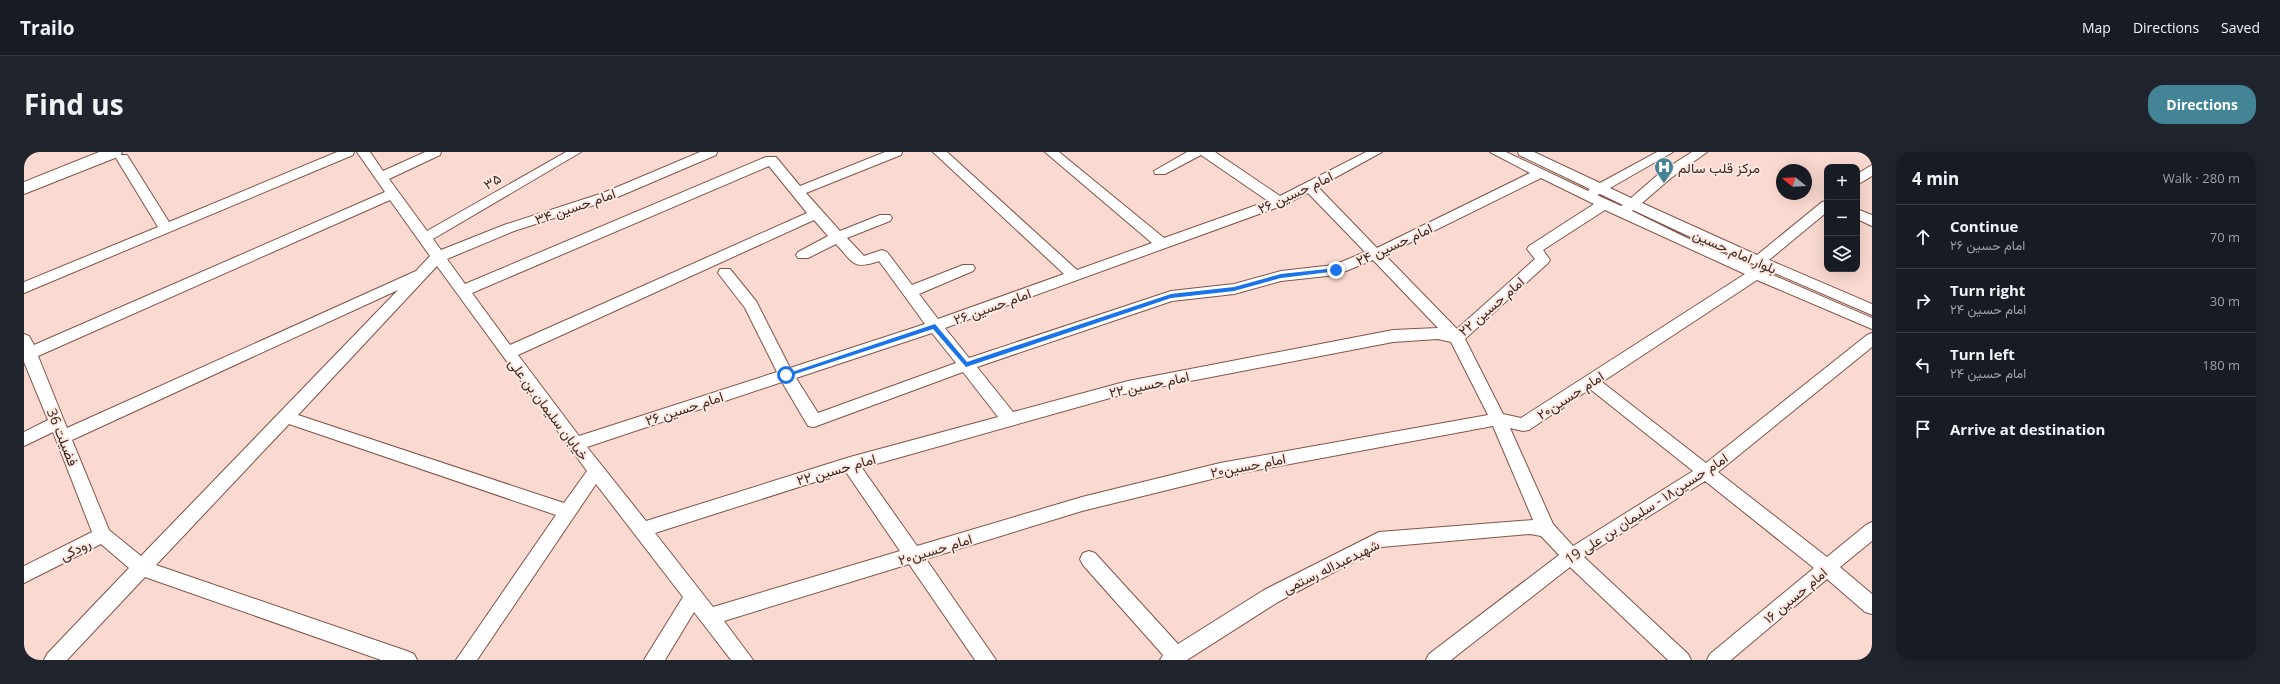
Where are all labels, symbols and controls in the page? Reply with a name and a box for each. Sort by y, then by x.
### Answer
text: Trailo [20,15,74,41]
text: Map [2082,18,2111,37]
text: Directions [2133,18,2199,37]
text: Saved [2221,18,2260,37]
text: Find us [24,85,124,123]
button: Directions [2148,85,2256,124]
hospital icon: مرکز قلب سالم [1653,156,1675,184]
place label: مرکز قلب سالم [1678,158,1760,177]
north arrow [1776,164,1812,200]
map controls [1824,164,1860,272]
button: + [1824,164,1860,200]
street label: امام حسین ۲۶ [1254,166,1336,218]
text: 4 min [1912,167,1959,190]
street label: ۳۵ [480,168,504,194]
text: Walk · 280 m [2163,169,2240,187]
street label: امام حسین ۳۴ [532,183,618,229]
button: − [1824,200,1860,236]
text: Continue [1950,216,2018,236]
street label: امام حسین ۲۴ [1353,218,1435,270]
street label: بلوار امام حسین [1690,224,1780,278]
icon: ahead [1912,226,1934,248]
text: 70 m [2210,228,2240,246]
button: layers [1824,236,1860,272]
text: امام حسین ۲۶ [1950,236,2025,254]
route end [1327,261,1345,279]
street label: امام حسین ۲۲ [1454,272,1528,340]
text: Turn right [1950,280,2025,300]
street label: امام حسین ۲۶ [951,283,1033,329]
icon: right [1912,290,1934,312]
text: 30 m [2210,292,2240,310]
text: امام حسین ۲۴ [1950,300,2026,318]
text: Turn left [1950,344,2015,364]
street label: خیابان سلیمان بن علی [504,354,594,464]
icon: left [1912,354,1934,376]
text: 180 m [2202,356,2240,374]
text: امام حسین ۲۴ [1950,364,2026,382]
route start [777,366,795,384]
street label: امام حسین ۲۲ [1107,366,1191,402]
street label: امام حسین۲۰ [1533,366,1607,424]
street label: امام حسین ۲۶ [643,386,725,430]
street label: فضیلت 36 [43,405,83,469]
icon: arrive [1912,418,1934,440]
text: Arrive at destination [1950,419,2105,439]
street label: امام حسین۲۰ [1209,448,1287,482]
street label: امام حسین۱۸ - سلیمان بن علی 19 [1561,448,1731,568]
street label: امام حسین ۲۲ [794,449,878,489]
street label: امام حسین۲۰ [896,529,974,569]
street label: رودکی [56,533,94,565]
street label: شهیدعبداله رستمی [1279,534,1383,598]
street label: امام حسین ۱۶ [1759,563,1831,627]

